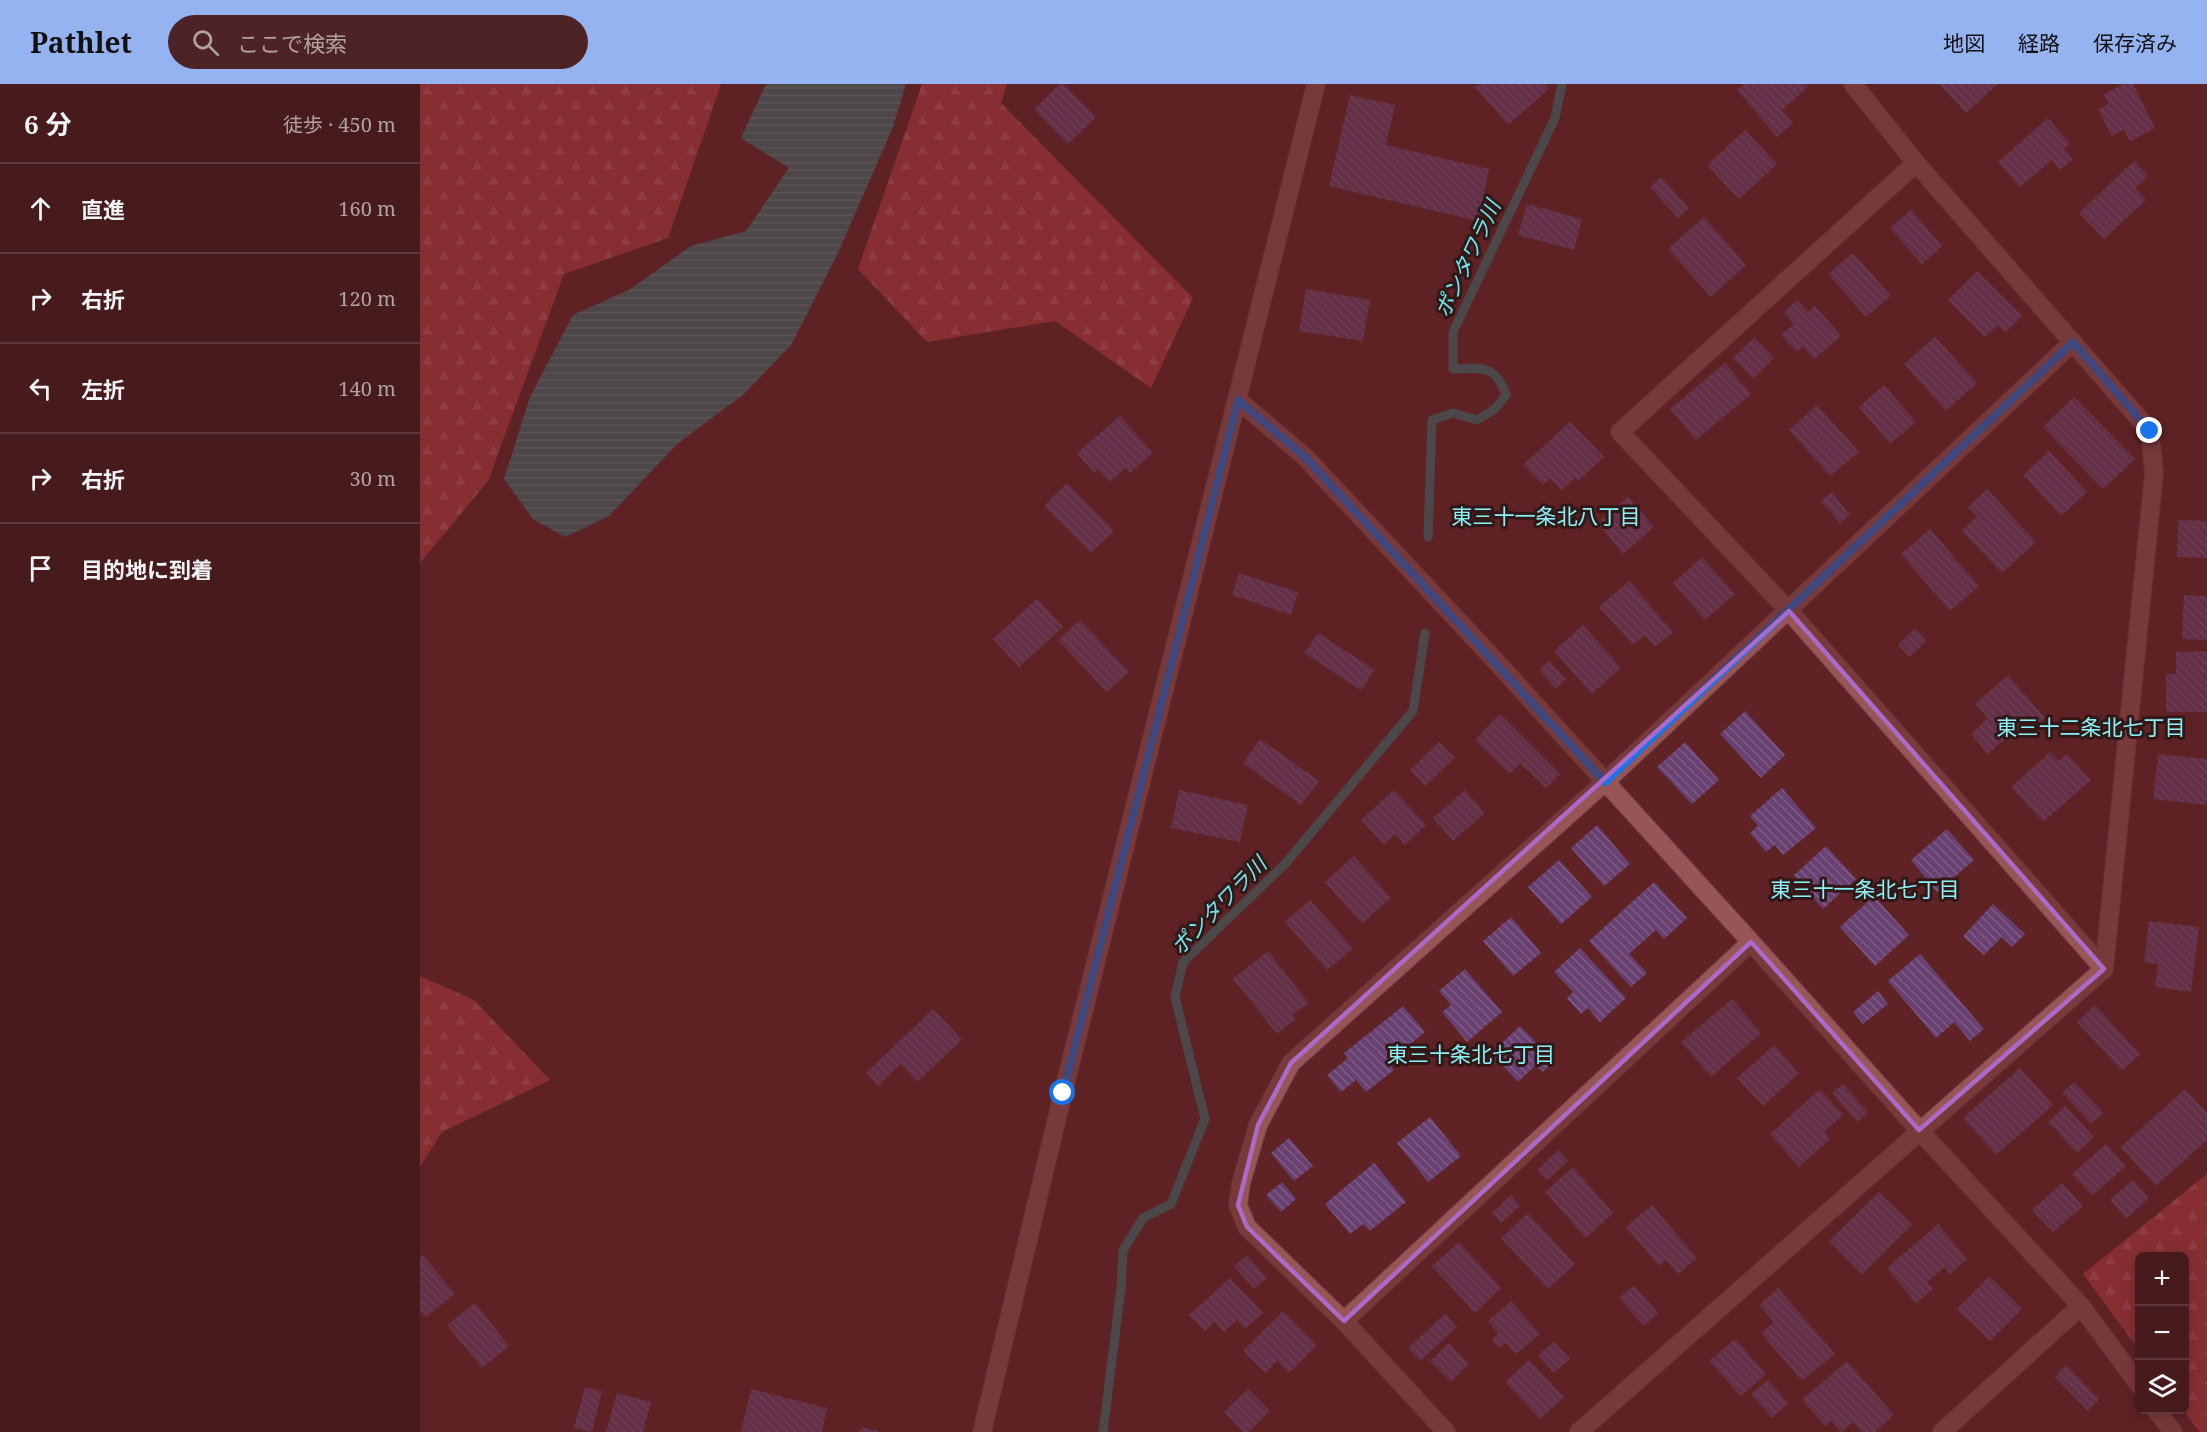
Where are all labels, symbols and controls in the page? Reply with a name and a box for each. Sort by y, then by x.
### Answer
search box [168,15,588,69]
text: Pathlet [30,23,132,61]
icon: search [189,26,222,59]
text: ここで検索 [237,28,347,58]
text: 地図 [1943,29,1985,57]
text: 経路 [2018,29,2060,57]
text: 保存済み [2093,29,2177,57]
text: 6 分 [24,106,71,142]
text: 徒歩 · 450 m [283,111,396,138]
icon: ahead [24,192,57,225]
text: 直進 [81,194,125,224]
water label: ポンタワラ川 [1428,194,1507,322]
text: 160 m [338,195,396,222]
icon: right [24,282,57,315]
text: 右折 [81,284,125,314]
text: 120 m [338,285,396,312]
icon: left [24,372,57,405]
text: 左折 [81,374,125,404]
text: 140 m [338,375,396,402]
route end [2136,417,2162,443]
icon: right [24,462,57,495]
text: 右折 [81,464,125,494]
text: 30 m [350,465,396,492]
district label: 東三十一条北八丁目 [1452,502,1641,530]
icon: arrive [24,552,57,585]
text: 目的地に到着 [81,554,213,584]
district label: 東三十二条北七丁目 [1997,713,2186,741]
water label: ポンタワラ川 [1164,849,1274,960]
district label: 東三十一条北七丁目 [1771,875,1960,903]
district label: 東三十条北七丁目 [1387,1040,1555,1068]
route start [1049,1079,1075,1105]
map controls [2135,1252,2189,1414]
button: + [2135,1252,2189,1306]
button: − [2135,1306,2189,1360]
button: layers [2135,1360,2189,1414]

